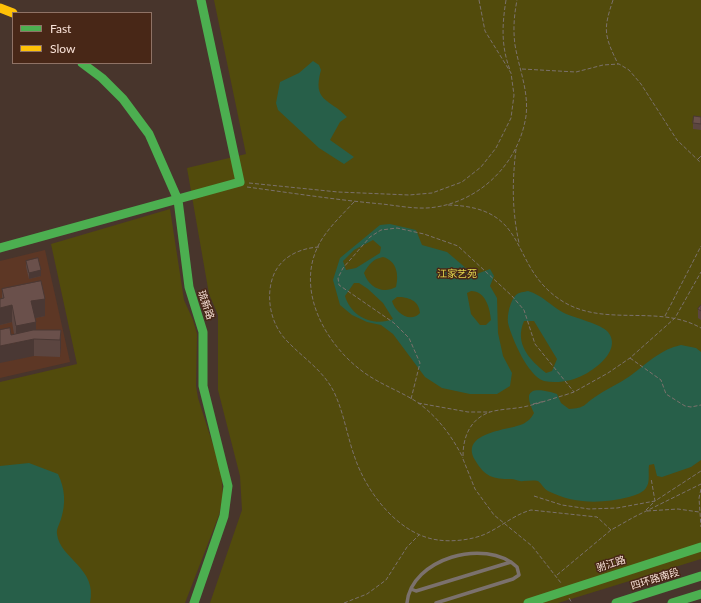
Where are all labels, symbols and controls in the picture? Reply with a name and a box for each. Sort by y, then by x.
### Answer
legend [12,12,152,64]
text: Fast [50,21,71,36]
text: Slow [50,41,75,56]
park label: 江家艺苑 [437,268,477,280]
street label: 琉新路 [195,289,217,321]
street label: 驸江路 [595,554,627,574]
street label: 四环路南段 [629,566,681,592]

